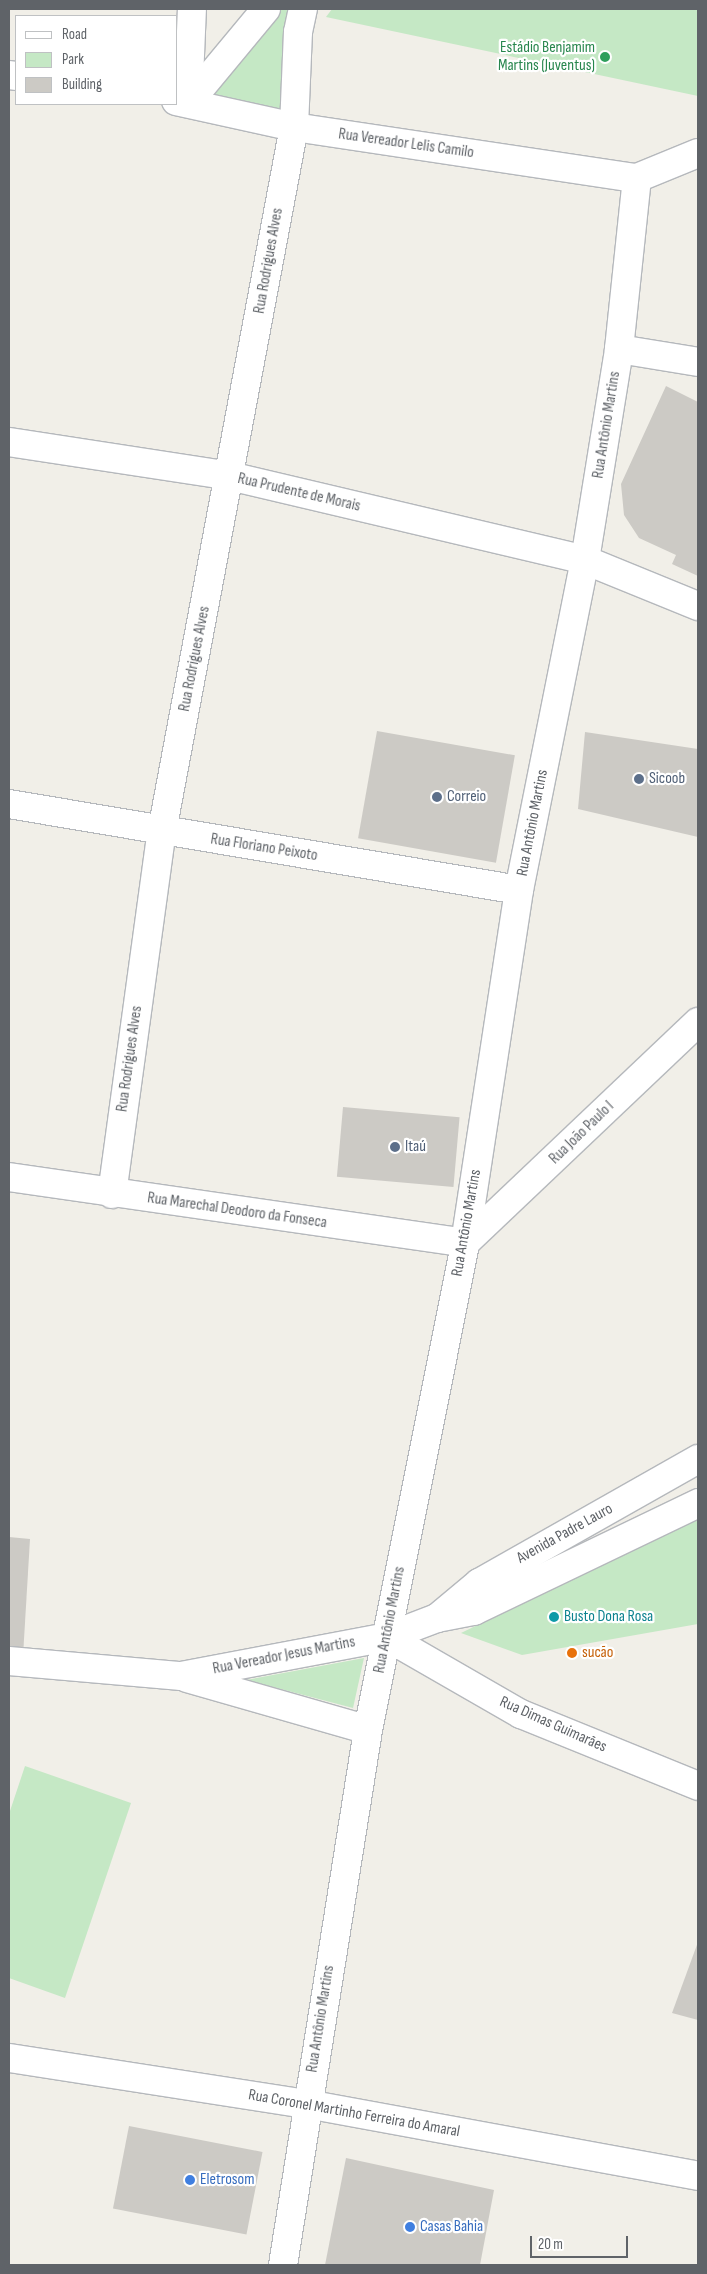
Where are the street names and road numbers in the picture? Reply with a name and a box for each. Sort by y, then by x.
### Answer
street label: Rua Vereador Lelis Camilo [337,125,475,163]
street label: Rua Rodrigues Alves [250,207,288,315]
street label: Rua Antônio Martins [589,370,625,480]
street label: Rua Prudente de Morais [236,470,362,516]
street label: Rua Rodrigues Alves [175,605,215,713]
street label: Rua Antônio Martins [513,768,553,878]
street label: Rua Floriano Peixoto [209,830,319,866]
street label: Rua Rodrigues Alves [113,1005,147,1113]
street label: Rua João Paulo I [546,1097,618,1169]
street label: Rua Antônio Martins [448,1168,486,1278]
street label: Rua Marechal Deodoro da Fonseca [146,1189,328,1233]
street label: Avenida Padre Lauro [514,1500,616,1568]
street label: Rua Antônio Martins [370,1565,410,1675]
street label: Rua Vereador Jesus Martins [211,1633,357,1679]
street label: Rua Dimas Guimarães [497,1693,609,1757]
street label: Rua Antônio Martins [303,1964,339,2074]
street label: Rua Coronel Martinho Ferreira do Amaral [247,2086,461,2142]

